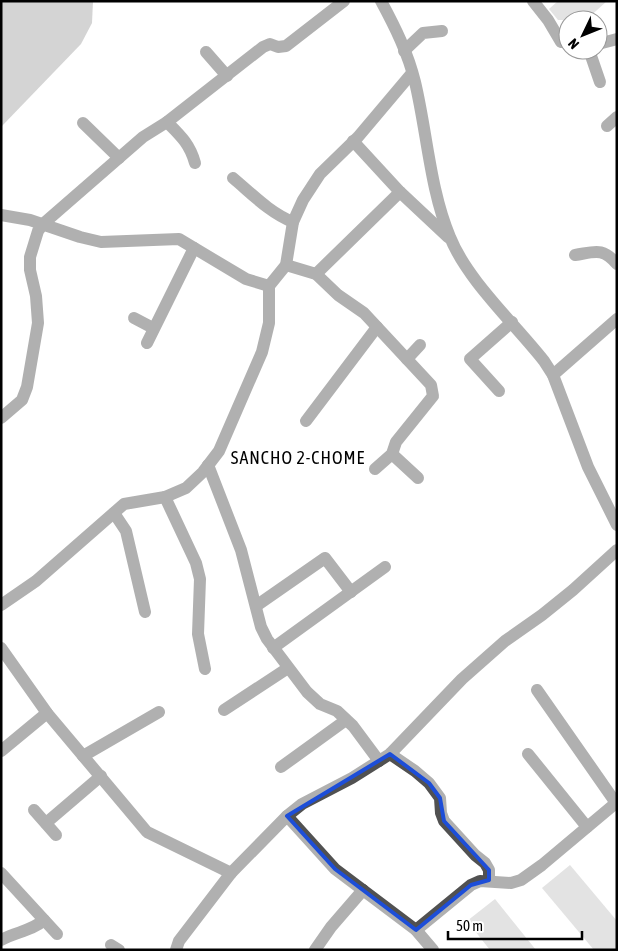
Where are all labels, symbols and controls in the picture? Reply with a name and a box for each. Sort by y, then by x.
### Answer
north arrow [558,10,608,60]
text: N [565,35,582,52]
district label: SANCHO 2-CHOME [231,447,365,468]
scale bar [448,908,582,940]
text: 50 m [456,917,483,934]

